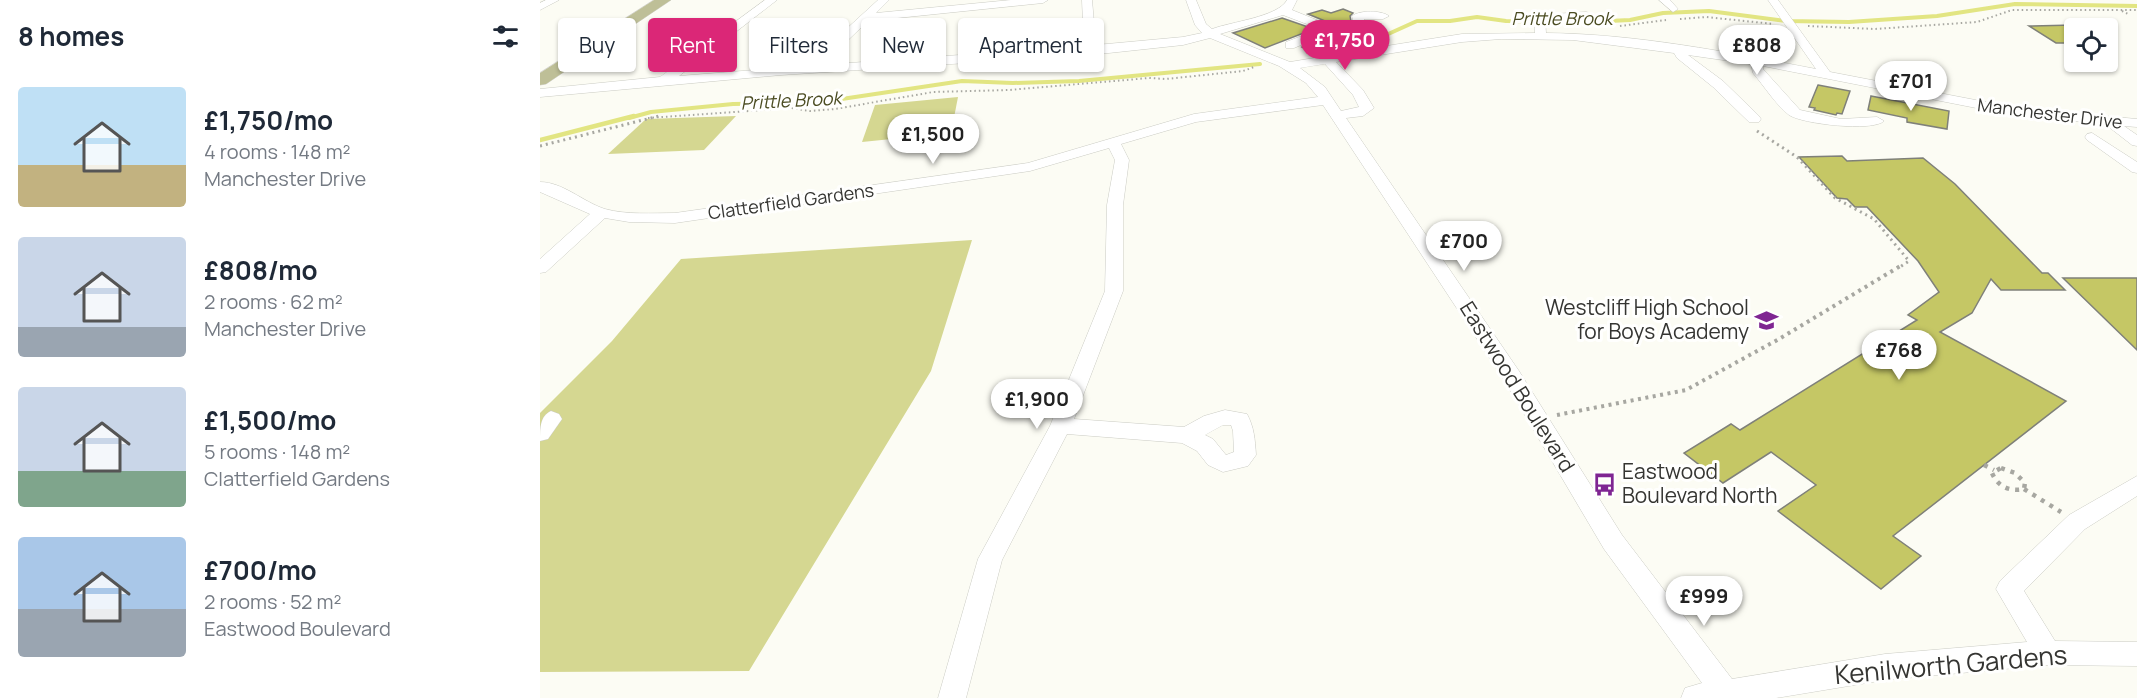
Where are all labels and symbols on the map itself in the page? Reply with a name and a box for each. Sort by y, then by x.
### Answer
water label: Prittle Brook [1512,6,1615,30]
pin: £1,750 [1296,20,1394,71]
pin: £808 [1721,25,1793,76]
pin: £701 [1875,61,1947,112]
water label: Prittle Brook [740,85,845,115]
street label: Manchester Drive [1976,92,2124,134]
pin: £1,500 [884,114,982,165]
street label: Clatterfield Gardens [706,177,875,225]
pin: £700 [1428,221,1500,272]
place label: Westcliff High School for Boys Academy [1545,293,1749,345]
street label: Eastwood Boulevard [1454,296,1582,477]
school or university icon: Westcliff High School for Boys Academy [1754,307,1780,333]
pin: £768 [1863,330,1935,381]
pin: £1,900 [988,379,1086,430]
place label: Eastwood Boulevard North [1622,457,1777,509]
bus stop icon: Eastwood Boulevard North [1591,471,1617,497]
pin: £999 [1668,576,1740,627]
street label: Kenilworth Gardens [1833,636,2069,692]

